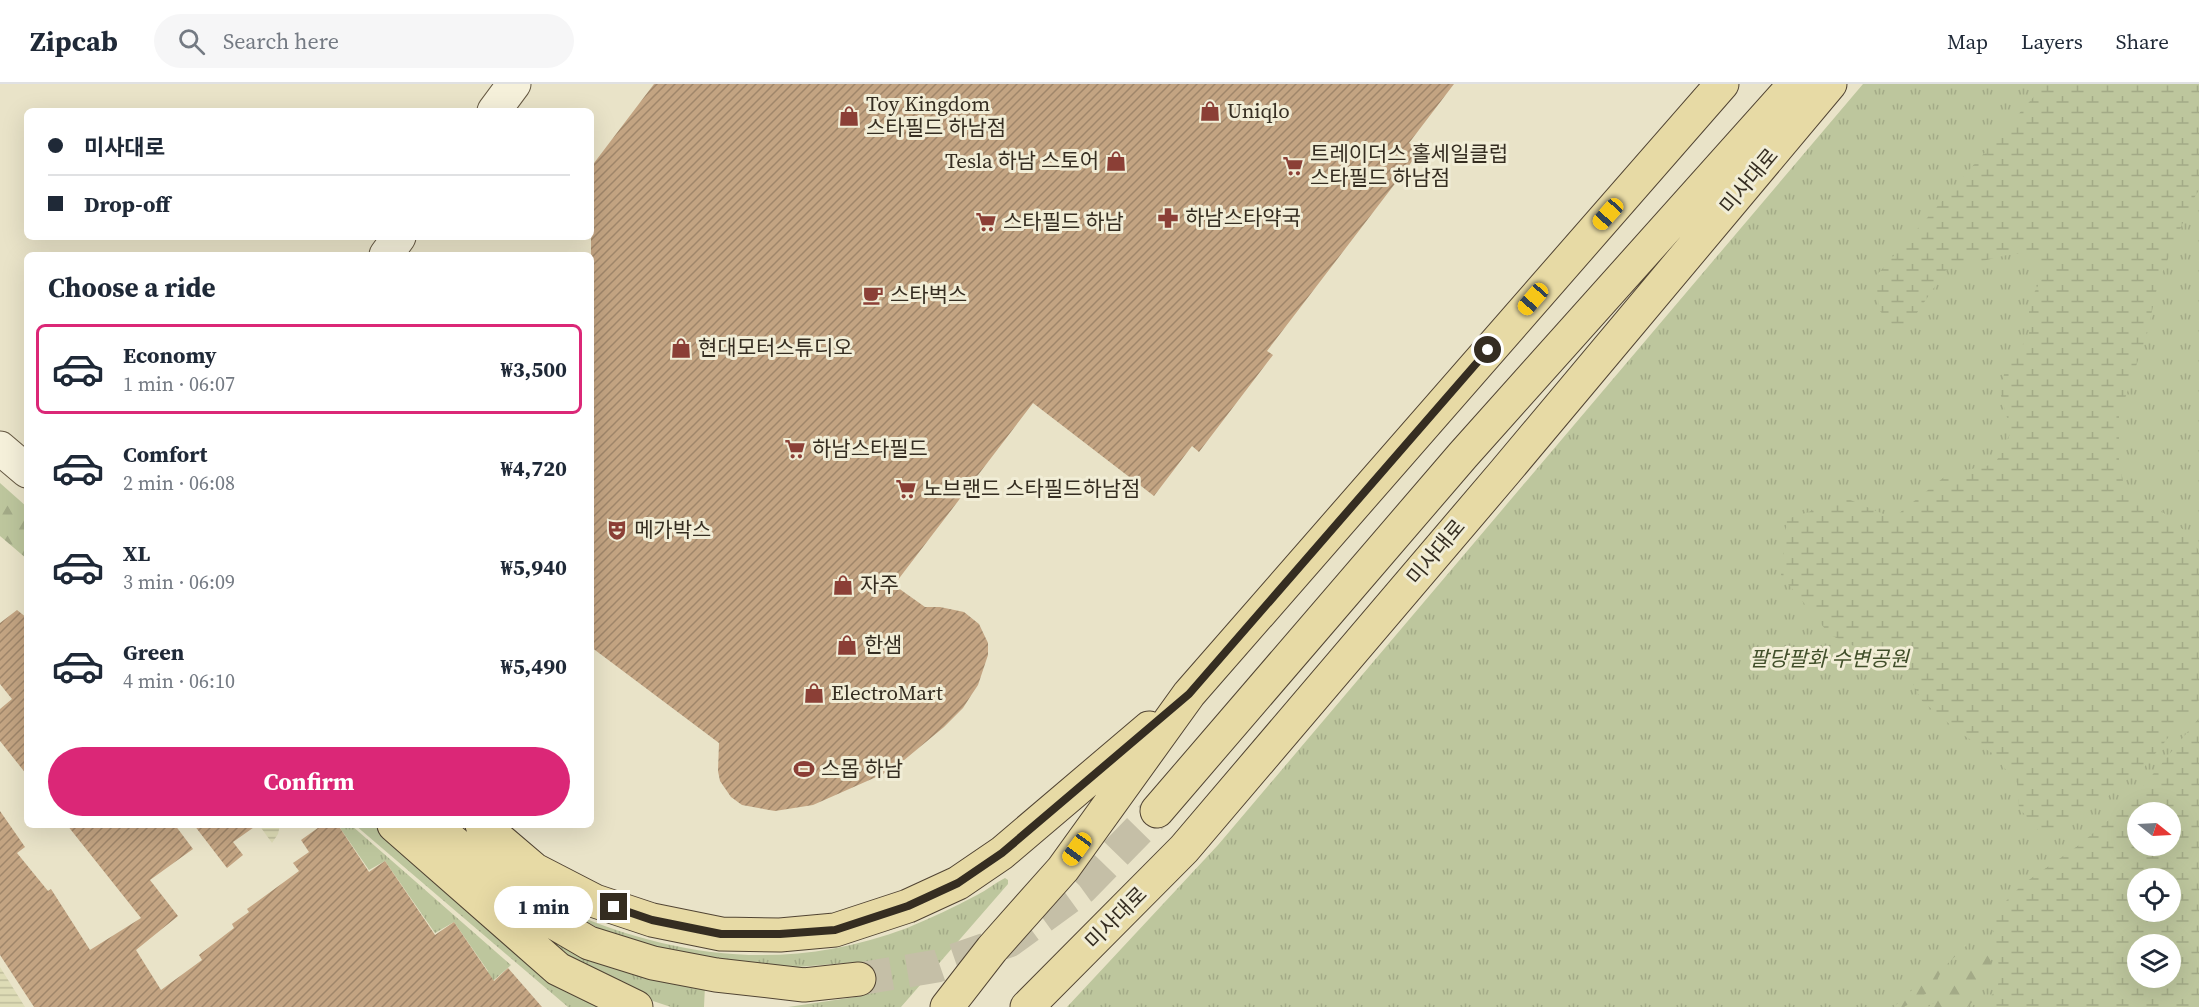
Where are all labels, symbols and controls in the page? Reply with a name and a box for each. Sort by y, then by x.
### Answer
search box [154,14,574,68]
text: Zipcab [30,22,118,60]
icon: search [175,25,208,58]
text: Search here [223,26,339,56]
text: Map [1947,27,1988,56]
text: Layers [2021,27,2083,56]
text: Share [2116,27,2169,56]
place label: Toy Kingdom 스타필드 하남점 [866,89,1006,142]
place label: Uniqlo [1227,96,1290,125]
shop icon: Uniqlo [1198,99,1222,123]
shop icon: Toy Kingdom 스타필드 하남점 [837,104,861,128]
text: 미사대로 [84,132,165,162]
place label: 트레이더스 홀세일클럽 스타필드 하남점 [1310,139,1508,192]
street label: 미사대로 [1713,142,1785,220]
place label: Tesla 하남 스토어 [945,146,1099,175]
shop icon: Tesla 하남 스토어 [1104,149,1128,173]
supermarket icon: 트레이더스 홀세일클럽 스타필드 하남점 [1281,154,1305,178]
text: Drop-off [84,189,170,219]
car [1589,195,1627,233]
place label: 하남스타약국 [1185,203,1301,232]
pharmacy icon: 하남스타약국 [1156,206,1180,230]
place label: 스타필드 하남 [1003,207,1124,236]
supermarket icon: 스타필드 하남 [974,210,998,234]
text: Choose a ride [48,269,216,306]
place label: 스타벅스 [890,280,967,309]
car [1514,280,1552,318]
cafe icon: 스타벅스 [861,283,885,307]
place label: 현대모터스튜디오 [698,333,853,362]
shop icon: 현대모터스튜디오 [669,336,693,360]
route start [1474,336,1501,363]
text: Economy [123,340,217,370]
icon: car [51,342,105,396]
text: ₩3,500 [501,354,567,384]
text: 1 min · 06:07 [123,370,235,398]
place label: 하남스타필드 [812,434,928,463]
supermarket icon: 하남스타필드 [783,437,807,461]
text: Comfort [123,439,207,469]
icon: car [51,441,105,495]
text: ₩4,720 [501,453,567,483]
text: 2 min · 06:08 [123,469,235,497]
place label: 노브랜드 스타필드하남점 [923,474,1140,503]
supermarket icon: 노브랜드 스타필드하남점 [894,477,918,501]
street label: 미사대로 [1400,513,1472,591]
place label: 메가박스 [634,515,711,544]
theatre icon: 메가박스 [605,518,629,542]
text: XL [123,538,150,568]
icon: car [51,540,105,594]
text: ₩5,940 [501,552,567,582]
text: 3 min · 06:09 [123,568,235,596]
place label: 자주 [860,570,899,599]
shop icon: 자주 [831,573,855,597]
place label: 한샘 [864,630,903,659]
shop icon: 한샘 [835,633,859,657]
text: Green [123,637,184,667]
icon: car [51,639,105,693]
park label: 팔당팔화 수변공원 [1749,644,1910,673]
text: ₩5,490 [501,651,567,681]
text: 4 min · 06:10 [123,667,235,695]
place label: ElectroMart [831,678,943,707]
shop icon: ElectroMart [802,681,826,705]
button: Confirm [48,747,570,816]
place label: 스몹 하남 [821,754,903,783]
sports icon: 스몹 하남 [792,757,816,781]
north arrow [2127,802,2181,856]
map controls [2127,802,2181,988]
car [1059,829,1095,869]
button: locate [2127,868,2181,922]
street label: 미사대로 [1078,880,1153,955]
callout: 1 min [494,886,593,928]
text: 1 min [518,893,569,921]
route end [600,893,627,920]
button: layers [2127,934,2181,988]

